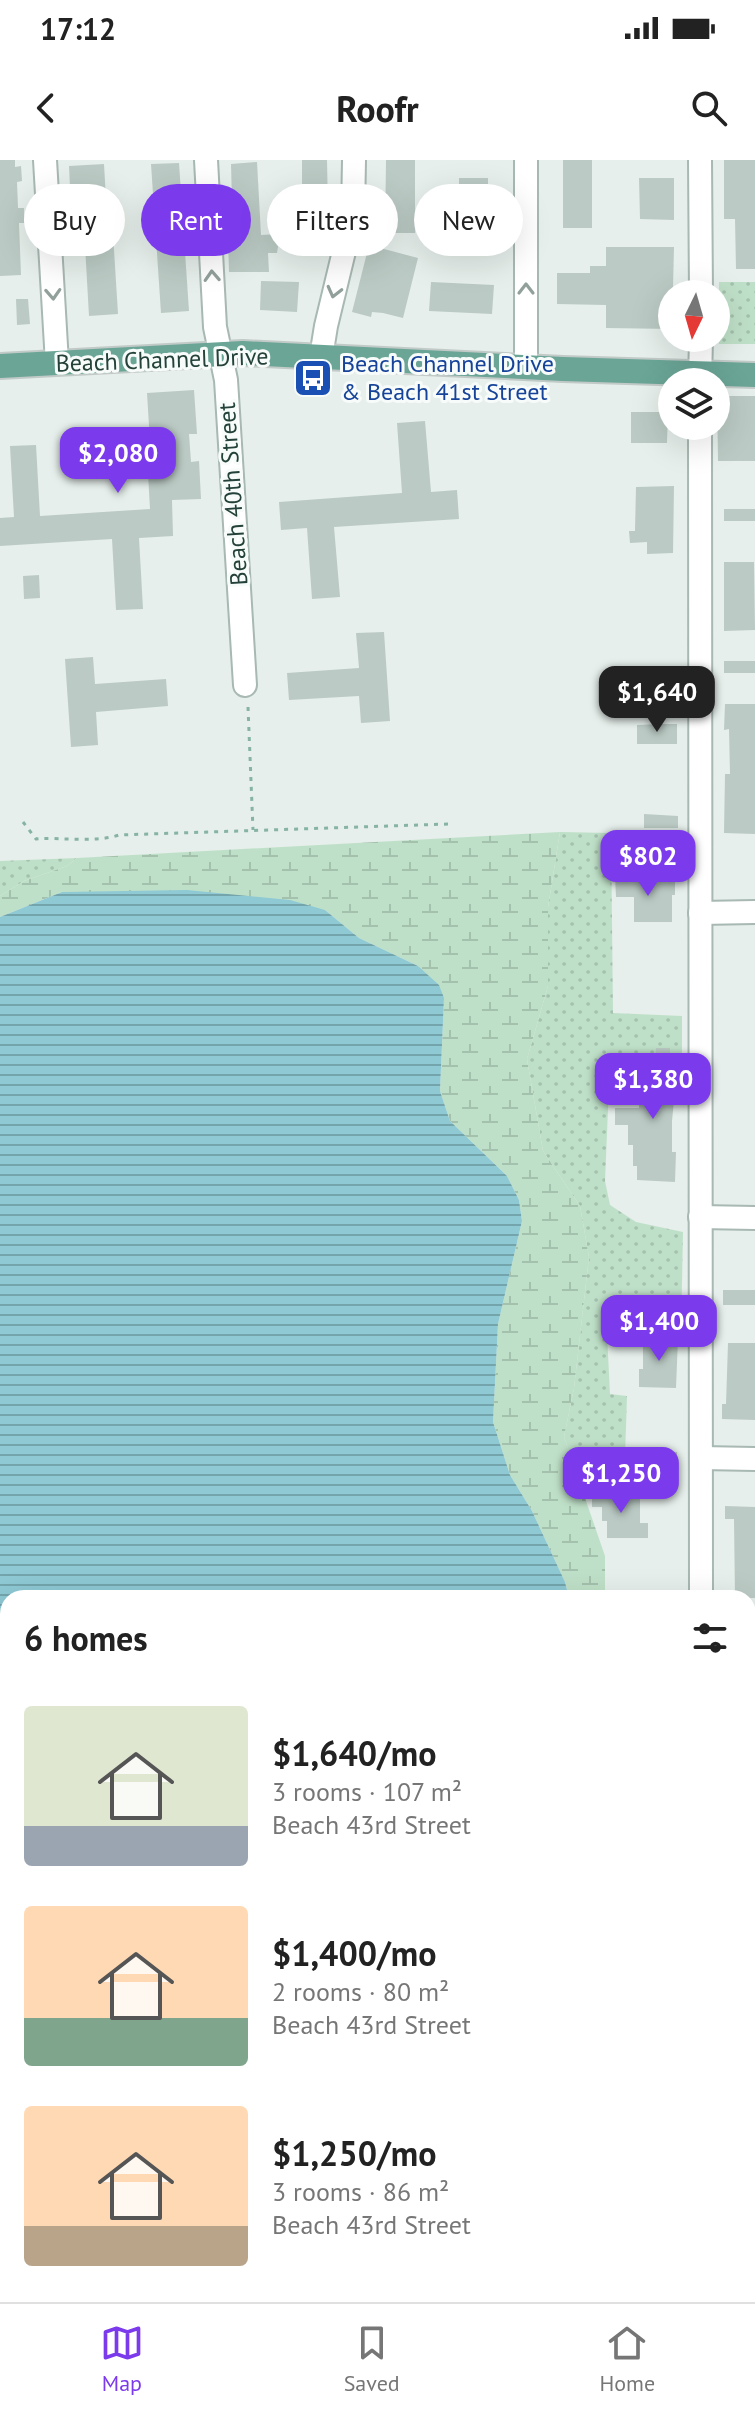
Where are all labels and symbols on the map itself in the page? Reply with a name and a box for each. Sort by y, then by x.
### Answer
one-way arrow [204,269,221,282]
north arrow [658,280,730,352]
one-way arrow [517,282,535,295]
one-way arrow [327,284,344,298]
one-way arrow [44,288,61,301]
street label: Beach Channel Drive [55,340,269,379]
place label: Beach Channel Drive & Beach 41st Street [341,348,554,407]
bus stop icon: Beach Channel Drive & Beach 41st Street [292,357,334,399]
street label: Beach 40th Street [211,401,254,587]
pin: $2,080 [53,427,183,495]
pin: $1,640 [592,666,722,734]
pin: $802 [601,830,695,898]
pin: $1,380 [588,1053,718,1121]
pin: $1,400 [594,1295,724,1363]
pin: $1,250 [556,1447,686,1515]

